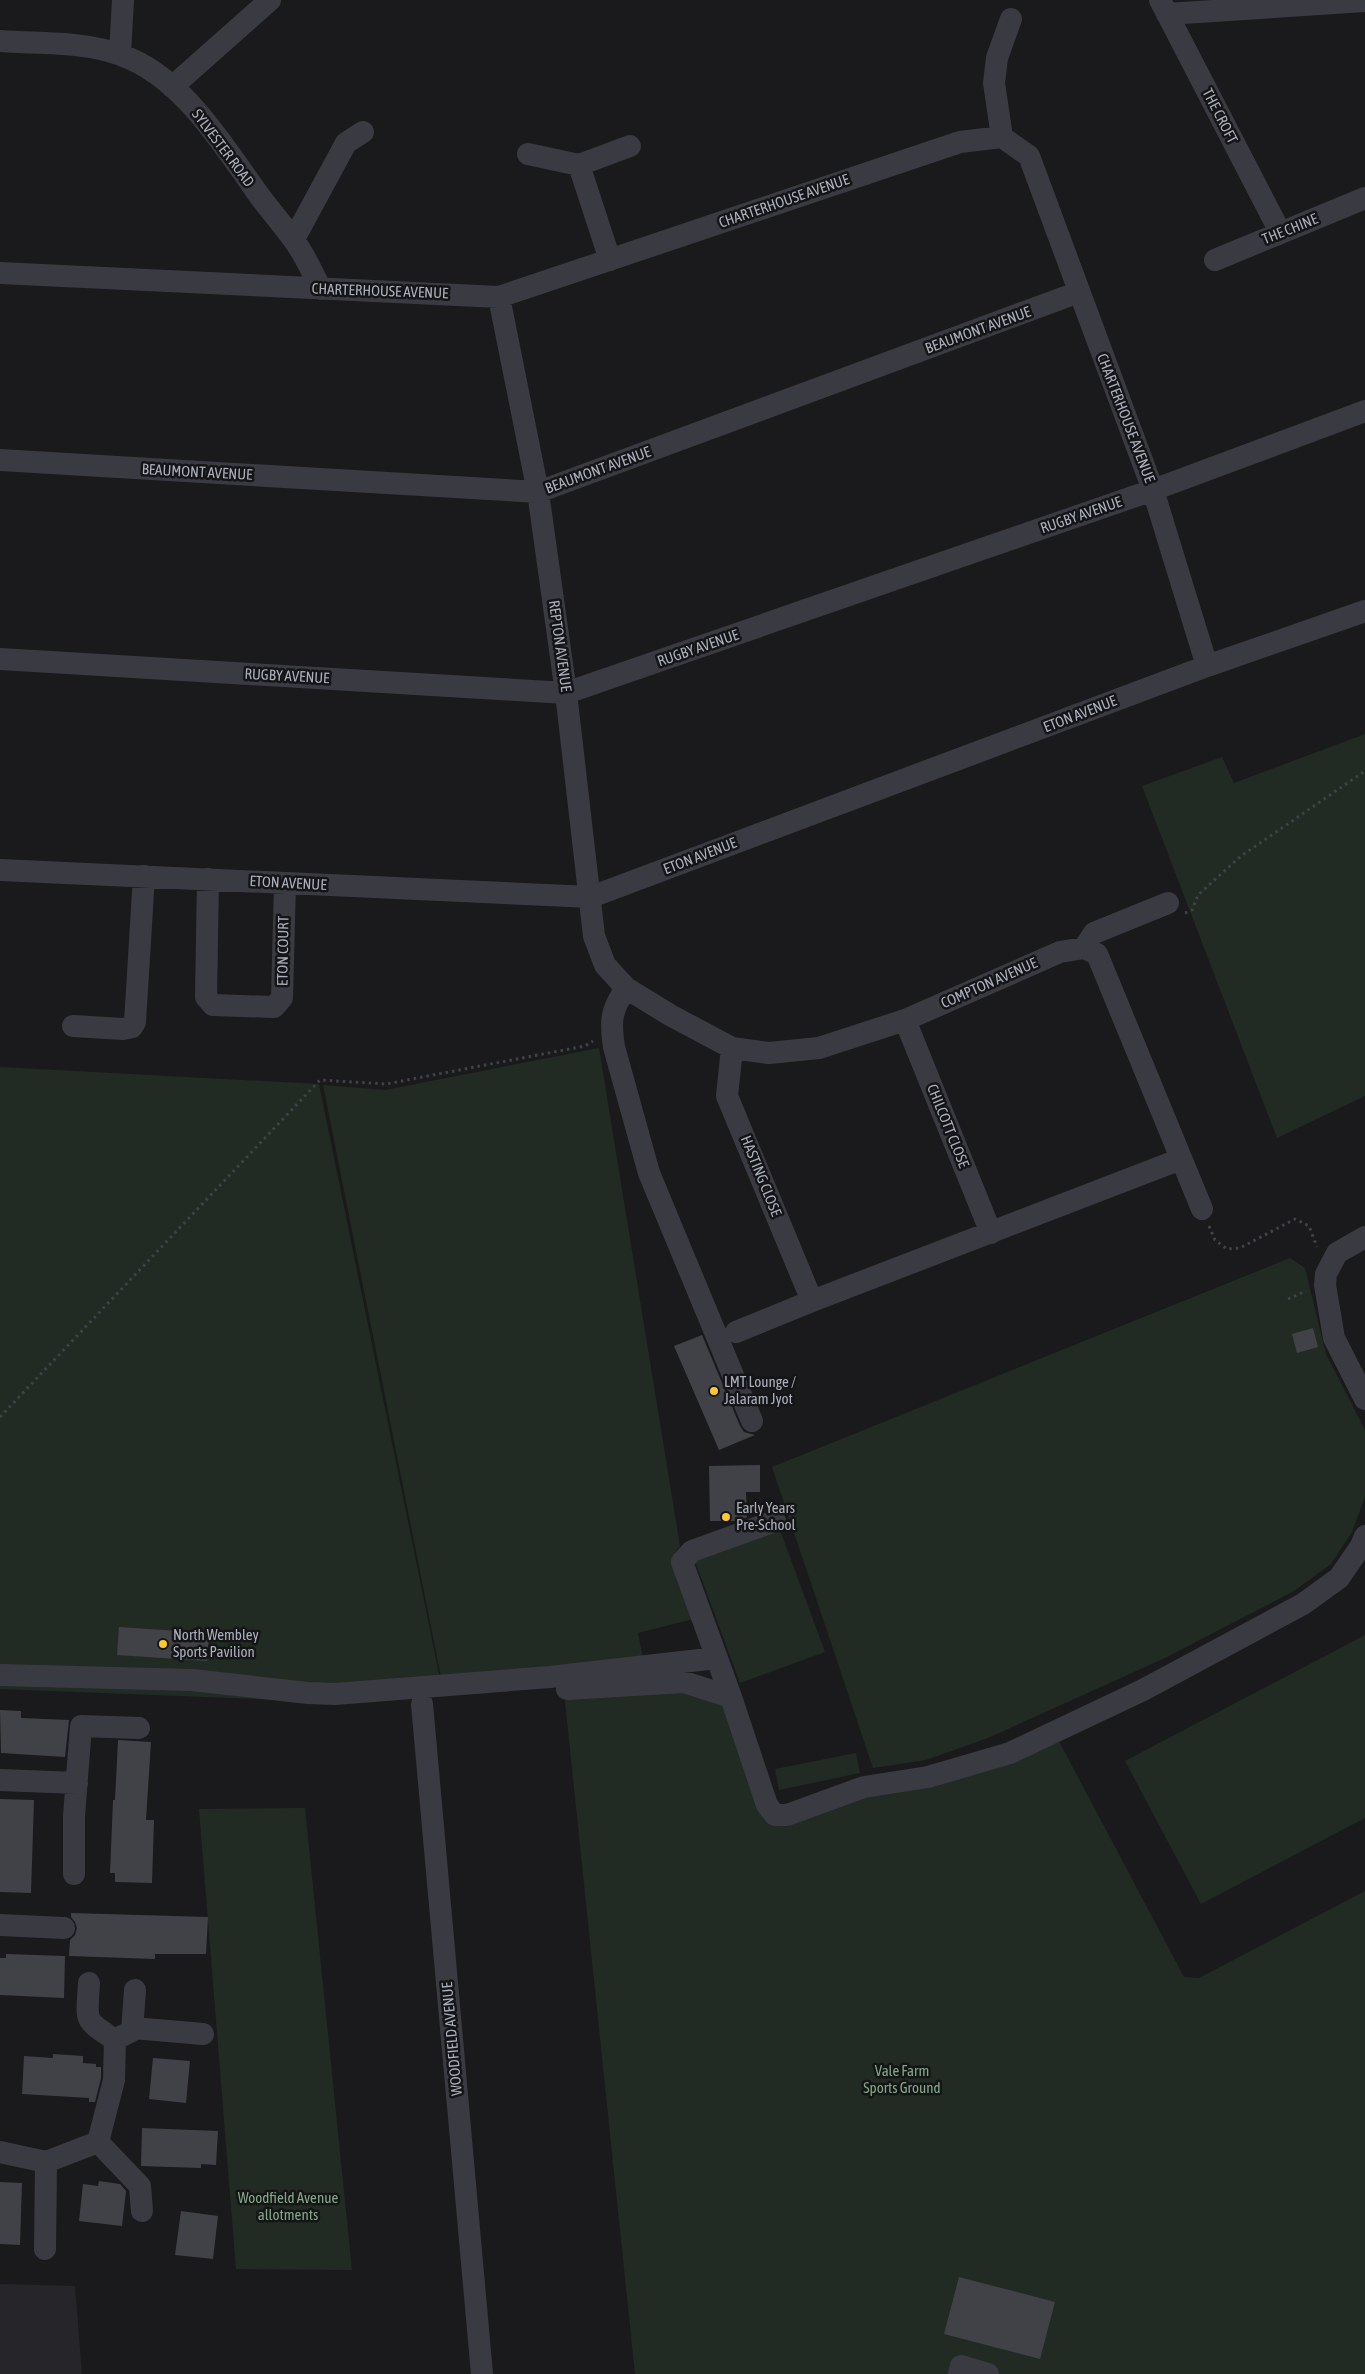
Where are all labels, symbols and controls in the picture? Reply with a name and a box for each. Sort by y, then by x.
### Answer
street label: THE CROFT [1199,86,1242,146]
street label: SYLVESTER ROAD [189,106,258,190]
street label: CHARTERHOUSE AVENUE [716,170,852,231]
street label: THE CHINE [1260,210,1321,247]
street label: CHARTERHOUSE AVENUE [311,280,449,301]
street label: BEAUMONT AVENUE [923,302,1033,356]
street label: CHARTERHOUSE AVENUE [1094,351,1159,485]
street label: BEAUMONT AVENUE [543,442,653,496]
street label: BEAUMONT AVENUE [141,460,253,483]
street label: RUGBY AVENUE [1038,492,1124,536]
street label: REPTON AVENUE [546,599,575,693]
street label: RUGBY AVENUE [655,625,741,669]
street label: RUGBY AVENUE [244,665,331,686]
street label: ETON AVENUE [1041,692,1119,735]
street label: ETON AVENUE [661,834,739,877]
street label: ETON AVENUE [249,872,328,893]
street label: ETON COURT [273,915,292,986]
street label: COMPTON AVENUE [938,953,1040,1011]
street label: CHILCOTT CLOSE [924,1082,973,1171]
street label: HASTING CLOSE [738,1133,786,1219]
place label: LMT Lounge / Jalaram Jyot [724,1373,796,1407]
marker: LMT Lounge / Jalaram Jyot [708,1385,720,1397]
place label: Early Years Pre-School [736,1499,796,1533]
marker: Early Years Pre-School [720,1511,732,1523]
place label: North Wembley Sports Pavilion [173,1626,259,1660]
marker: North Wembley Sports Pavilion [157,1638,169,1650]
street label: WOODFIELD AVENUE [438,1981,465,2097]
park label: Vale Farm Sports Ground [863,2062,941,2096]
park label: Woodfield Avenue allotments [238,2189,338,2223]

